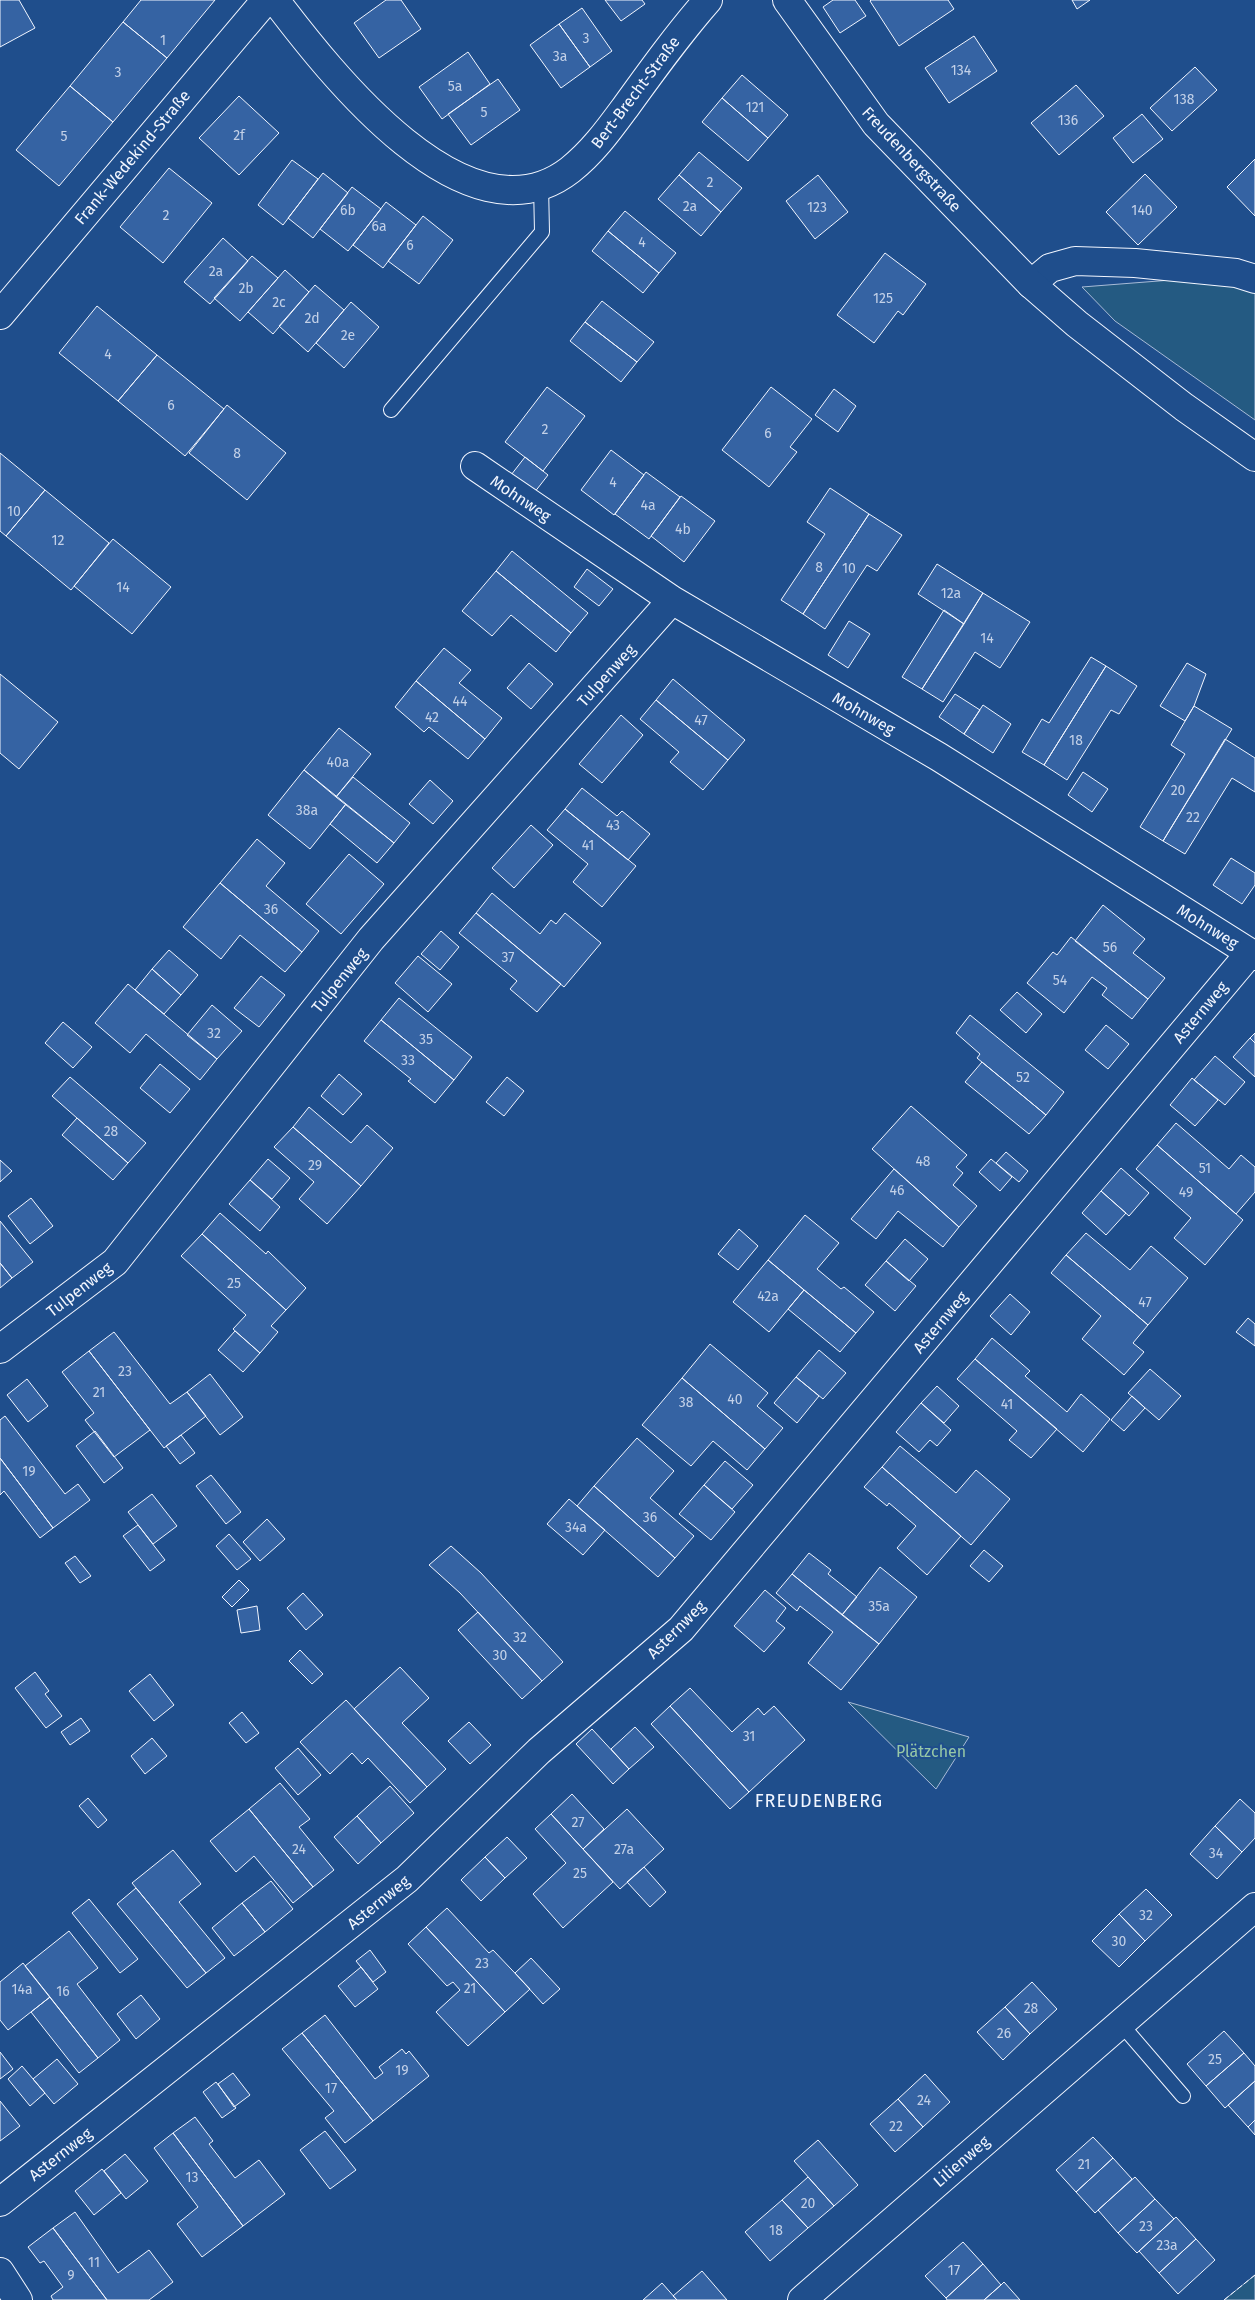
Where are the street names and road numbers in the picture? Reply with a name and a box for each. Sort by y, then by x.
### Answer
street label: Bert-Brecht-Straße [587,33,684,152]
street label: Frank-Wedekind-Straße [71,86,194,228]
street label: Freudenbergstraße [858,103,965,216]
street label: Mohnweg [487,471,555,526]
street label: Tulpenweg [573,640,640,711]
street label: Mohnweg [829,688,899,739]
street label: Mohnweg [1173,900,1243,953]
street label: Tulpenweg [308,944,372,1017]
street label: Asternweg [1169,977,1232,1047]
street label: Tulpenweg [43,1258,116,1321]
street label: Asternweg [909,1287,972,1357]
street label: Asternweg [643,1596,710,1663]
street label: Asternweg [343,1871,414,1933]
street label: Asternweg [25,2123,96,2185]
street label: Lilienweg [929,2131,994,2191]

